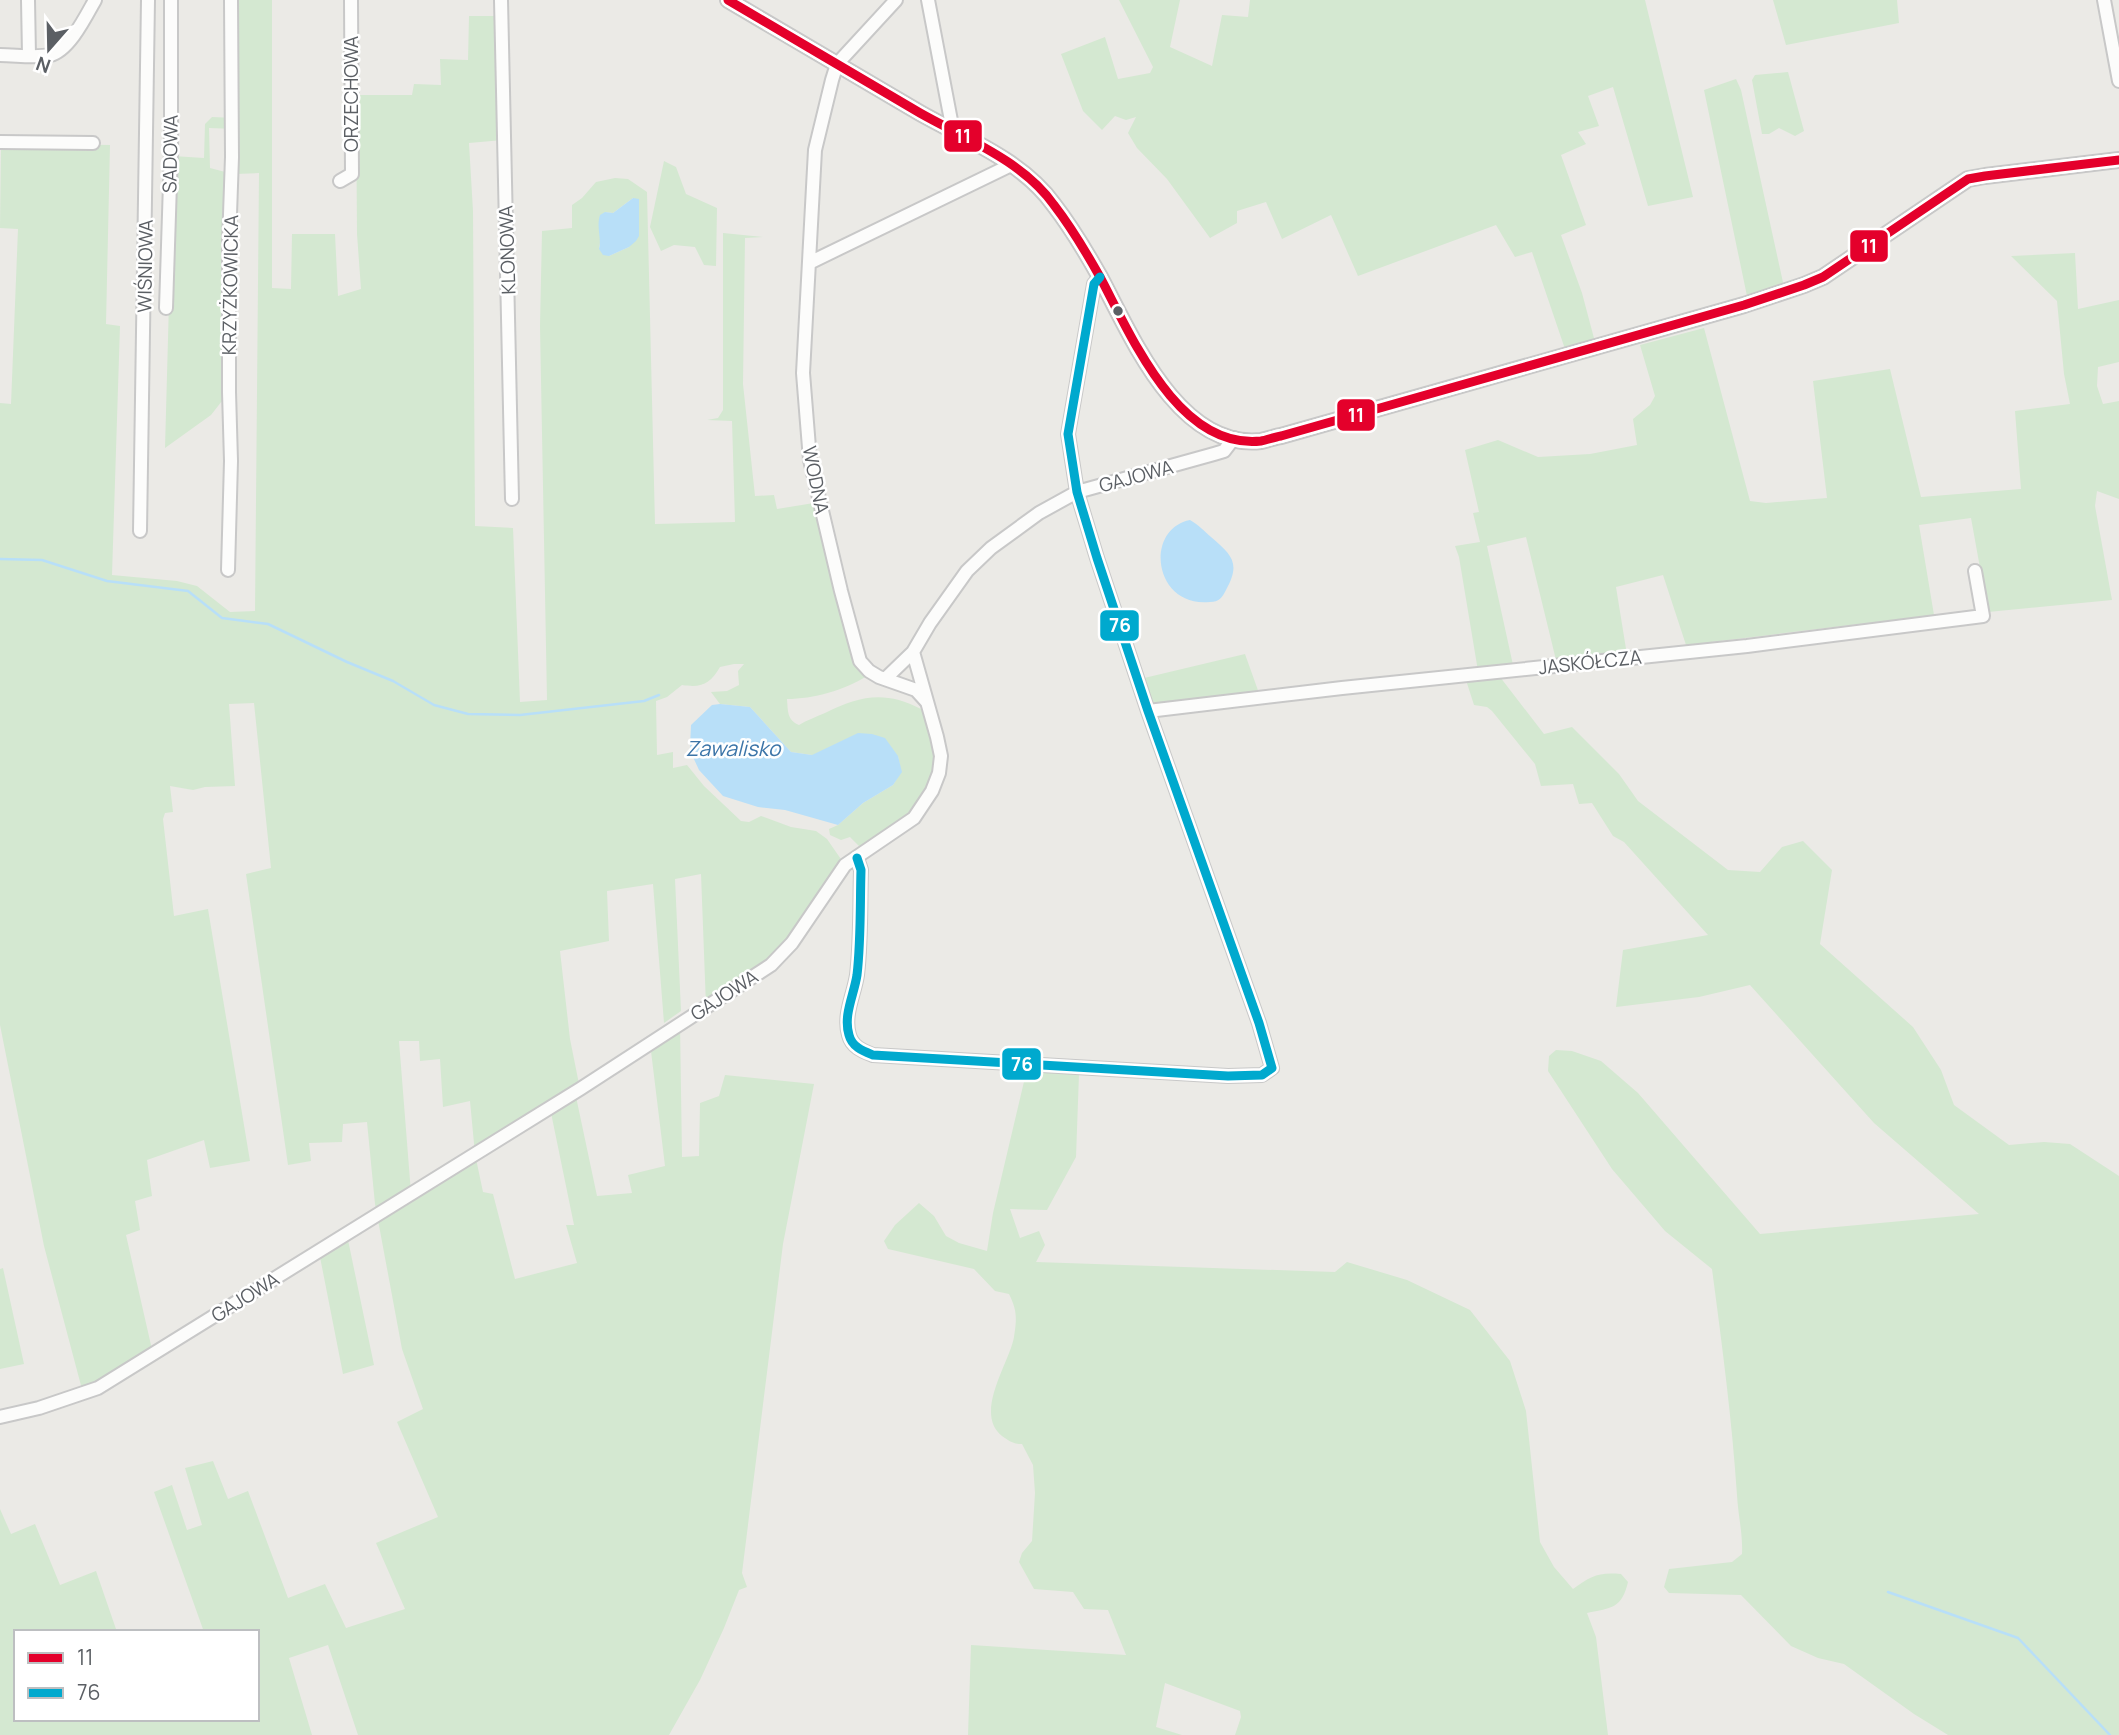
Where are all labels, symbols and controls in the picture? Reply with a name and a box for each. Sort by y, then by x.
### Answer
north arrow [14,14,84,84]
street label: ORZECHOWA [338,36,364,152]
text: N [32,50,54,80]
street label: SADOWA [156,115,184,193]
line badge: 11 [943,119,983,153]
text: 11 [955,123,971,149]
street label: KLONOWA [492,205,522,295]
street label: KRZYŻKOWICKA [216,215,244,355]
street label: WIŚNIOWA [131,219,159,313]
line badge: 11 [1849,229,1889,263]
text: 11 [1861,233,1877,259]
unlabelled marker [1111,304,1125,318]
line badge: 11 [1336,398,1376,432]
text: 11 [1348,402,1364,428]
street label: WODNA [797,444,835,516]
street label: GAJOWA [1096,454,1176,498]
line badge: 76 [1099,609,1140,642]
text: 76 [1109,612,1131,638]
street label: JASKÓŁCZA [1537,644,1643,680]
water label: Zawalisko [686,734,782,762]
street label: GAJOWA [685,964,763,1026]
line badge: 76 [1001,1047,1042,1081]
text: 76 [1011,1051,1033,1077]
street label: GAJOWA [206,1266,284,1328]
legend [14,1630,259,1721]
text: 11 [77,1643,93,1671]
text: 76 [77,1678,101,1706]

